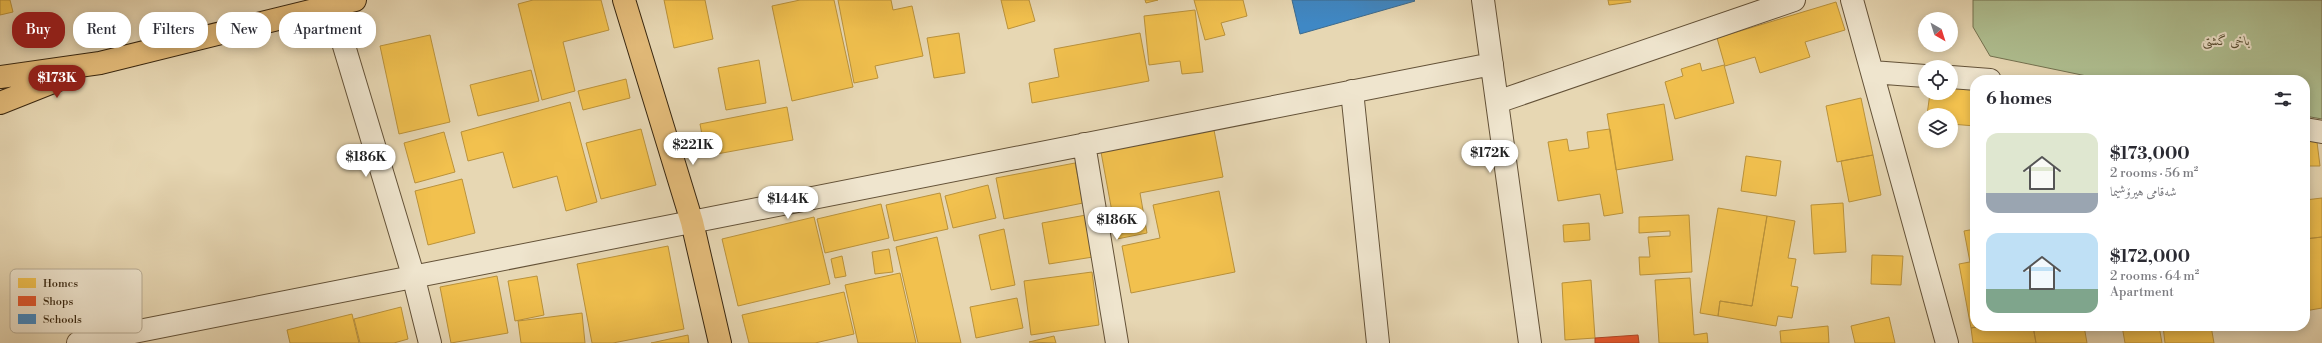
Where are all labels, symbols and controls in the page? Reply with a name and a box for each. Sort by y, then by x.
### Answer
chip: Buy [12,12,65,48]
chip: Rent [73,12,131,48]
chip: Filters [139,12,208,48]
chip: New [216,12,271,48]
chip: Apartment [279,12,376,48]
north arrow [1918,12,1958,52]
map controls [1918,12,1958,148]
park label: باخی گشتی [2202,33,2250,50]
button: locate [1918,60,1958,100]
pin: $173K [29,65,85,99]
text: $173K [37,70,77,86]
text: 6 homes [1986,88,2052,110]
icon: filters [2272,88,2294,110]
button: layers [1918,108,1958,148]
pin: $221K [665,132,721,166]
text: $221K [673,137,713,153]
pin: $172K [1462,140,1518,174]
text: $173,000 [2110,143,2190,165]
pin: $186K [338,144,394,178]
text: $172K [1470,145,1510,161]
text: $186K [346,149,386,165]
icon: home [2018,149,2066,197]
text: 2 rooms · 56 m² [2110,165,2198,181]
text: شەقامی هیرۆشیما [2110,184,2177,200]
pin: $144K [760,186,816,220]
text: $144K [767,191,809,207]
pin: $186K [1089,207,1145,241]
text: $186K [1097,212,1137,228]
text: $172,000 [2110,246,2190,268]
icon: home [2018,249,2066,297]
text: 2 rooms · 64 m² [2110,268,2199,284]
legend [10,269,142,333]
text: Homes [43,277,78,291]
text: Apartment [2110,284,2174,300]
text: Shops [43,295,73,309]
text: Schools [43,313,82,327]

